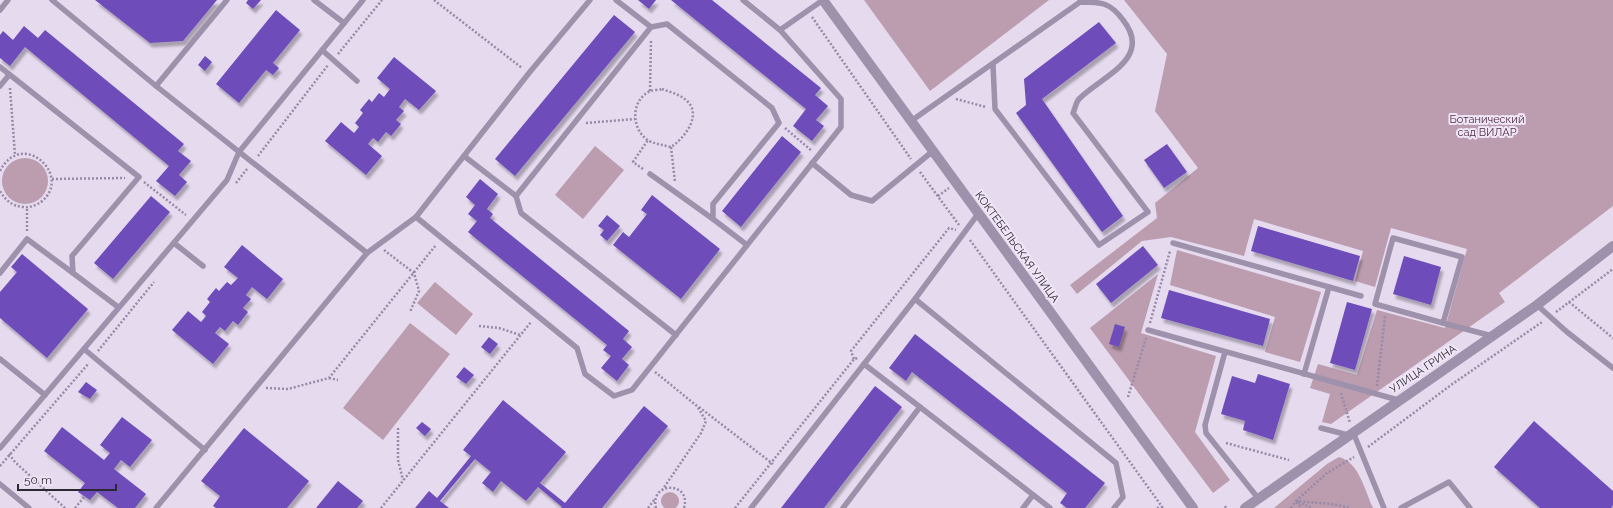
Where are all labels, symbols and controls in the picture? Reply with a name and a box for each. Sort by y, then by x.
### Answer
park label: Ботанический сад ВИЛАР [1450,113,1524,139]
street label: КОКТЕБЕЛЬСКАЯ УЛИЦА [972,189,1062,306]
street label: УЛИЦА ГРИНА [1387,342,1459,396]
scale bar [18,466,116,492]
text: 50 m [24,473,52,487]

